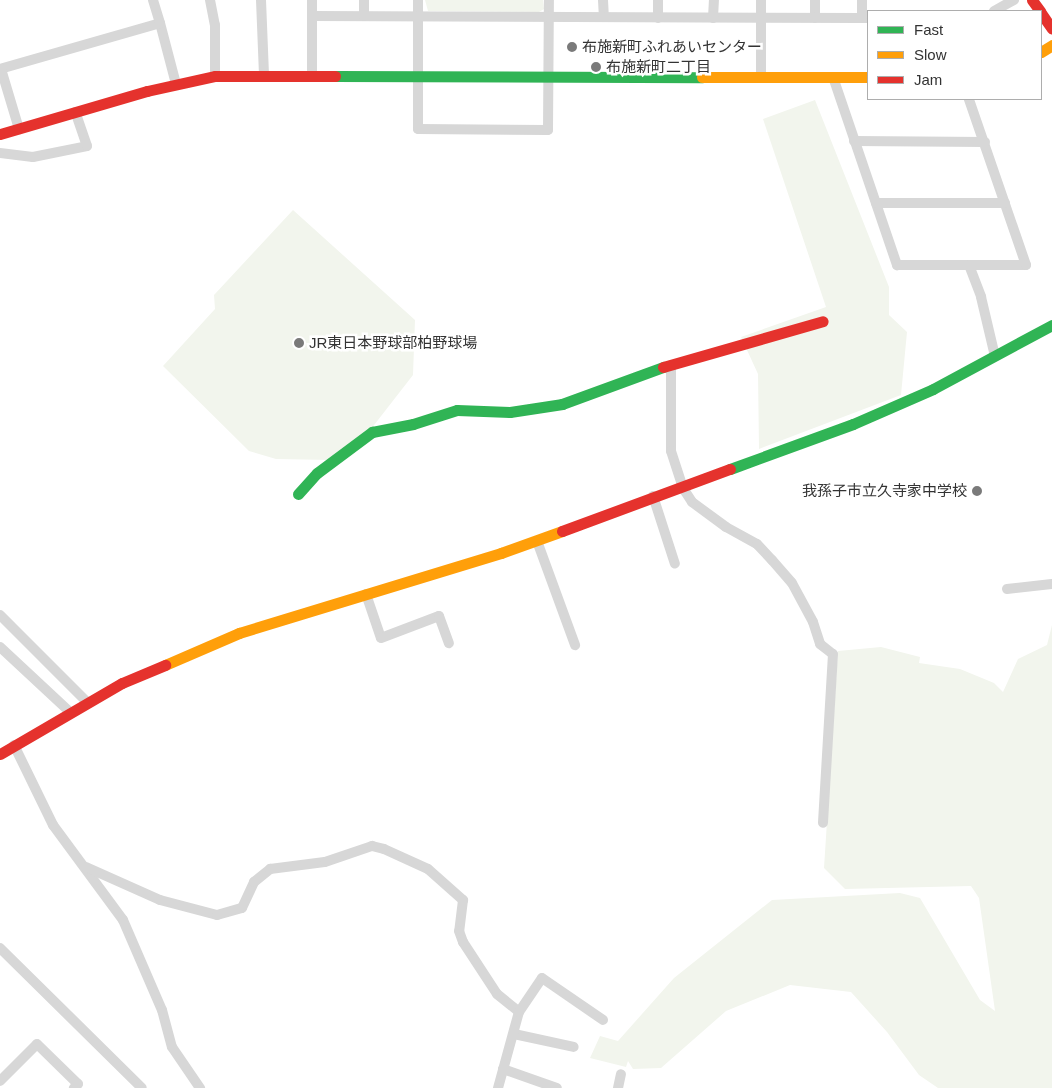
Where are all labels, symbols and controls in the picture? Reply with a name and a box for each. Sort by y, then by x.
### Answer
legend [867,10,1042,100]
text: Fast [914,21,943,38]
place label: 布施新町ふれあいセンター [582,38,762,56]
marker: 布施新町ふれあいセンター [566,41,578,53]
text: Slow [914,46,947,63]
place label: 布施新町二丁目 [606,58,711,76]
marker: 布施新町二丁目 [590,61,602,73]
text: Jam [914,71,942,88]
place label: JR東日本野球部柏野球場 [309,334,477,352]
marker: JR東日本野球部柏野球場 [293,337,305,349]
place label: 我孫子市立久寺家中学校 [802,482,967,500]
marker: 我孫子市立久寺家中学校 [971,485,983,497]

